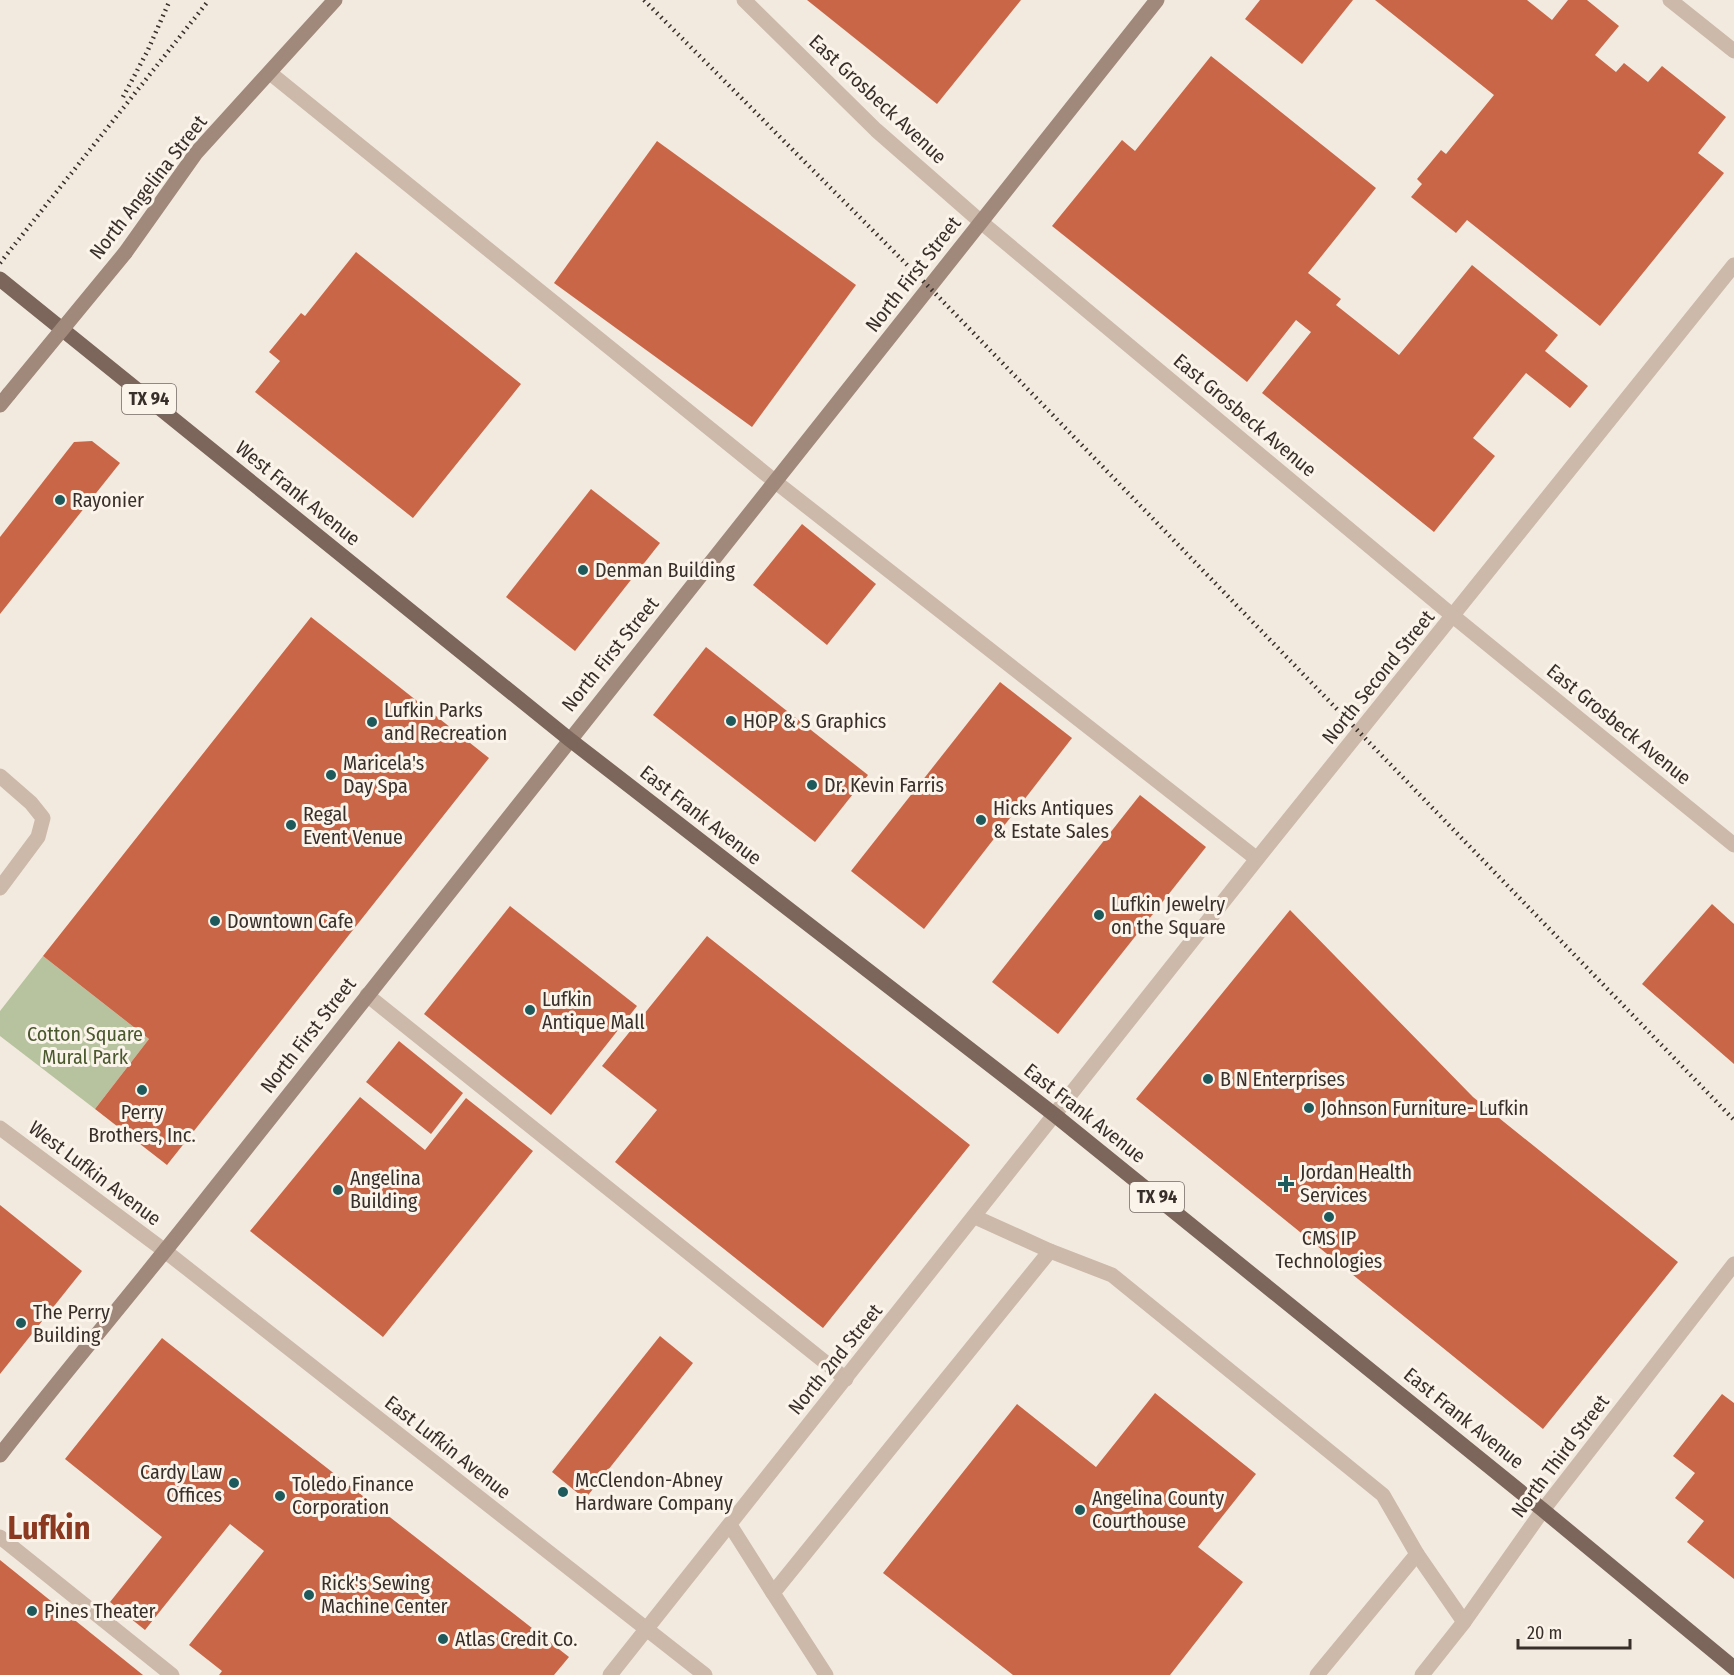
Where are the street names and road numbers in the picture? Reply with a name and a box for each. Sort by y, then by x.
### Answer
street label: East Grosbeck Avenue [804,29,952,169]
street label: North Angelina Street [84,110,212,264]
street label: North First Street [860,211,966,337]
street label: East Grosbeck Avenue [1169,348,1321,482]
road number: TX 94 [122,384,176,414]
street label: West Frank Avenue [231,435,365,551]
street label: North First Street [557,592,664,716]
street label: North Second Street [1317,605,1440,749]
street label: East Grosbeck Avenue [1542,658,1696,790]
street label: East Frank Avenue [636,760,766,870]
street label: North First Street [255,972,361,1098]
street label: East Frank Avenue [1020,1058,1150,1168]
street label: West Lufkin Avenue [24,1115,166,1231]
road number: TX 94 [1130,1182,1184,1212]
street label: North 2nd Street [783,1298,887,1419]
street label: East Frank Avenue [1399,1362,1529,1474]
street label: East Lufkin Avenue [380,1390,516,1504]
street label: North Third Street [1506,1390,1614,1522]

